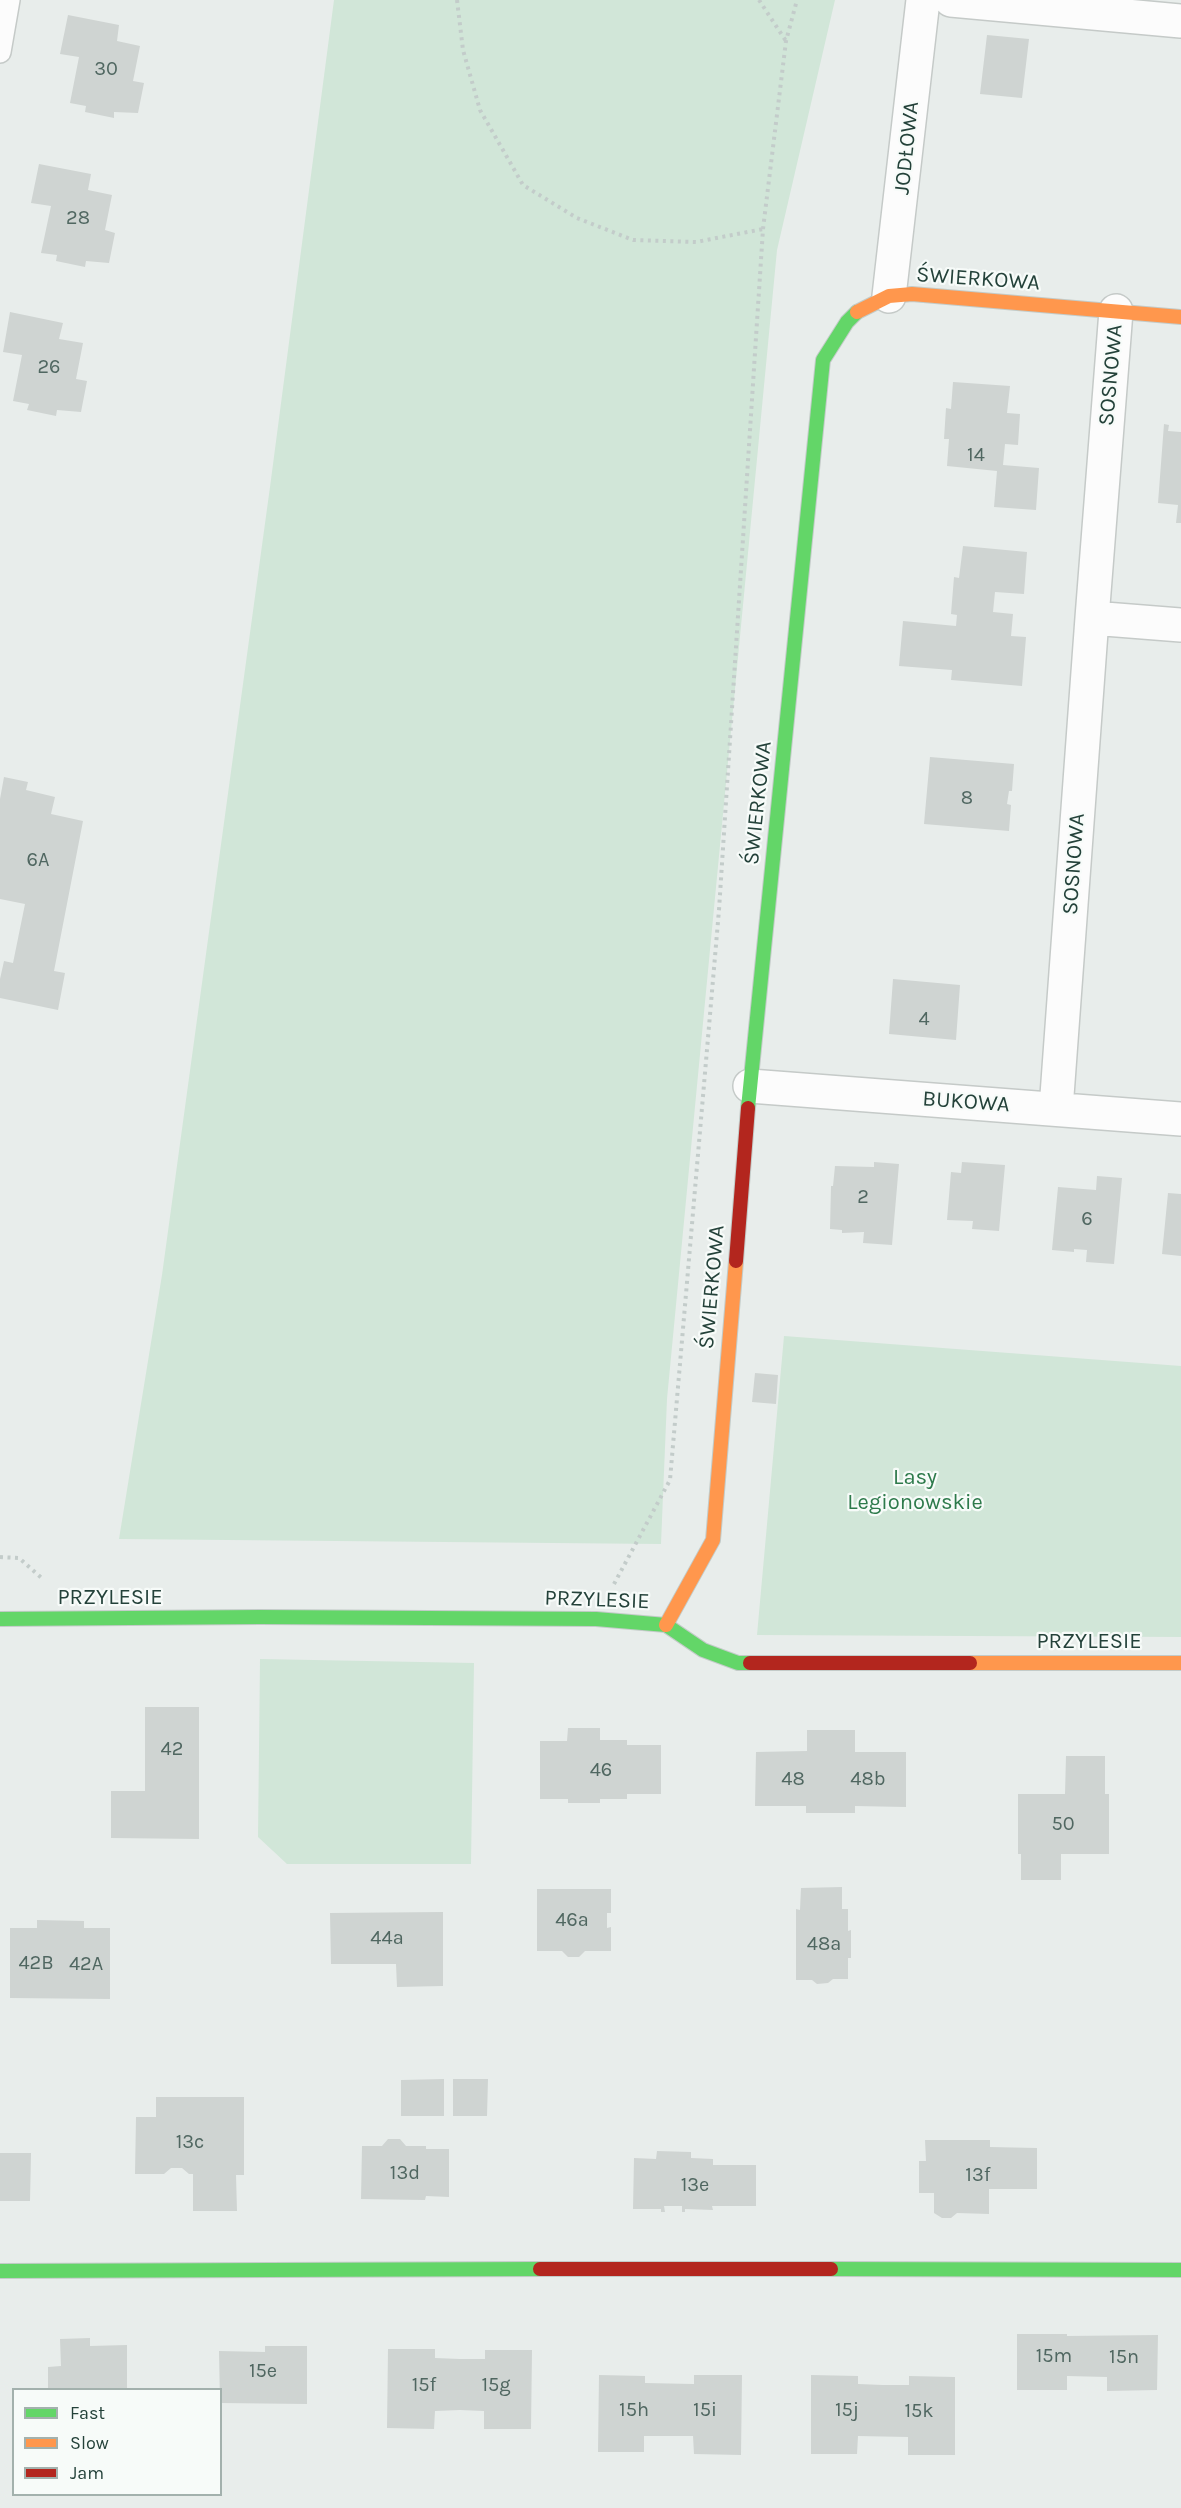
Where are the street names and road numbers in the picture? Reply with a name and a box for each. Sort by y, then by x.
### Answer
street label: JODŁOWA [889,100,925,196]
street label: ŚWIERKOWA [915,262,1041,296]
street label: SOSNOWA [1093,323,1129,427]
street label: ŚWIERKOWA [738,740,778,866]
street label: SOSNOWA [1057,812,1091,916]
street label: BUKOWA [922,1086,1010,1118]
street label: ŚWIERKOWA [693,1224,731,1350]
street label: PRZYLESIE [57,1585,163,1611]
street label: PRZYLESIE [544,1585,650,1615]
street label: PRZYLESIE [1036,1629,1142,1655]

